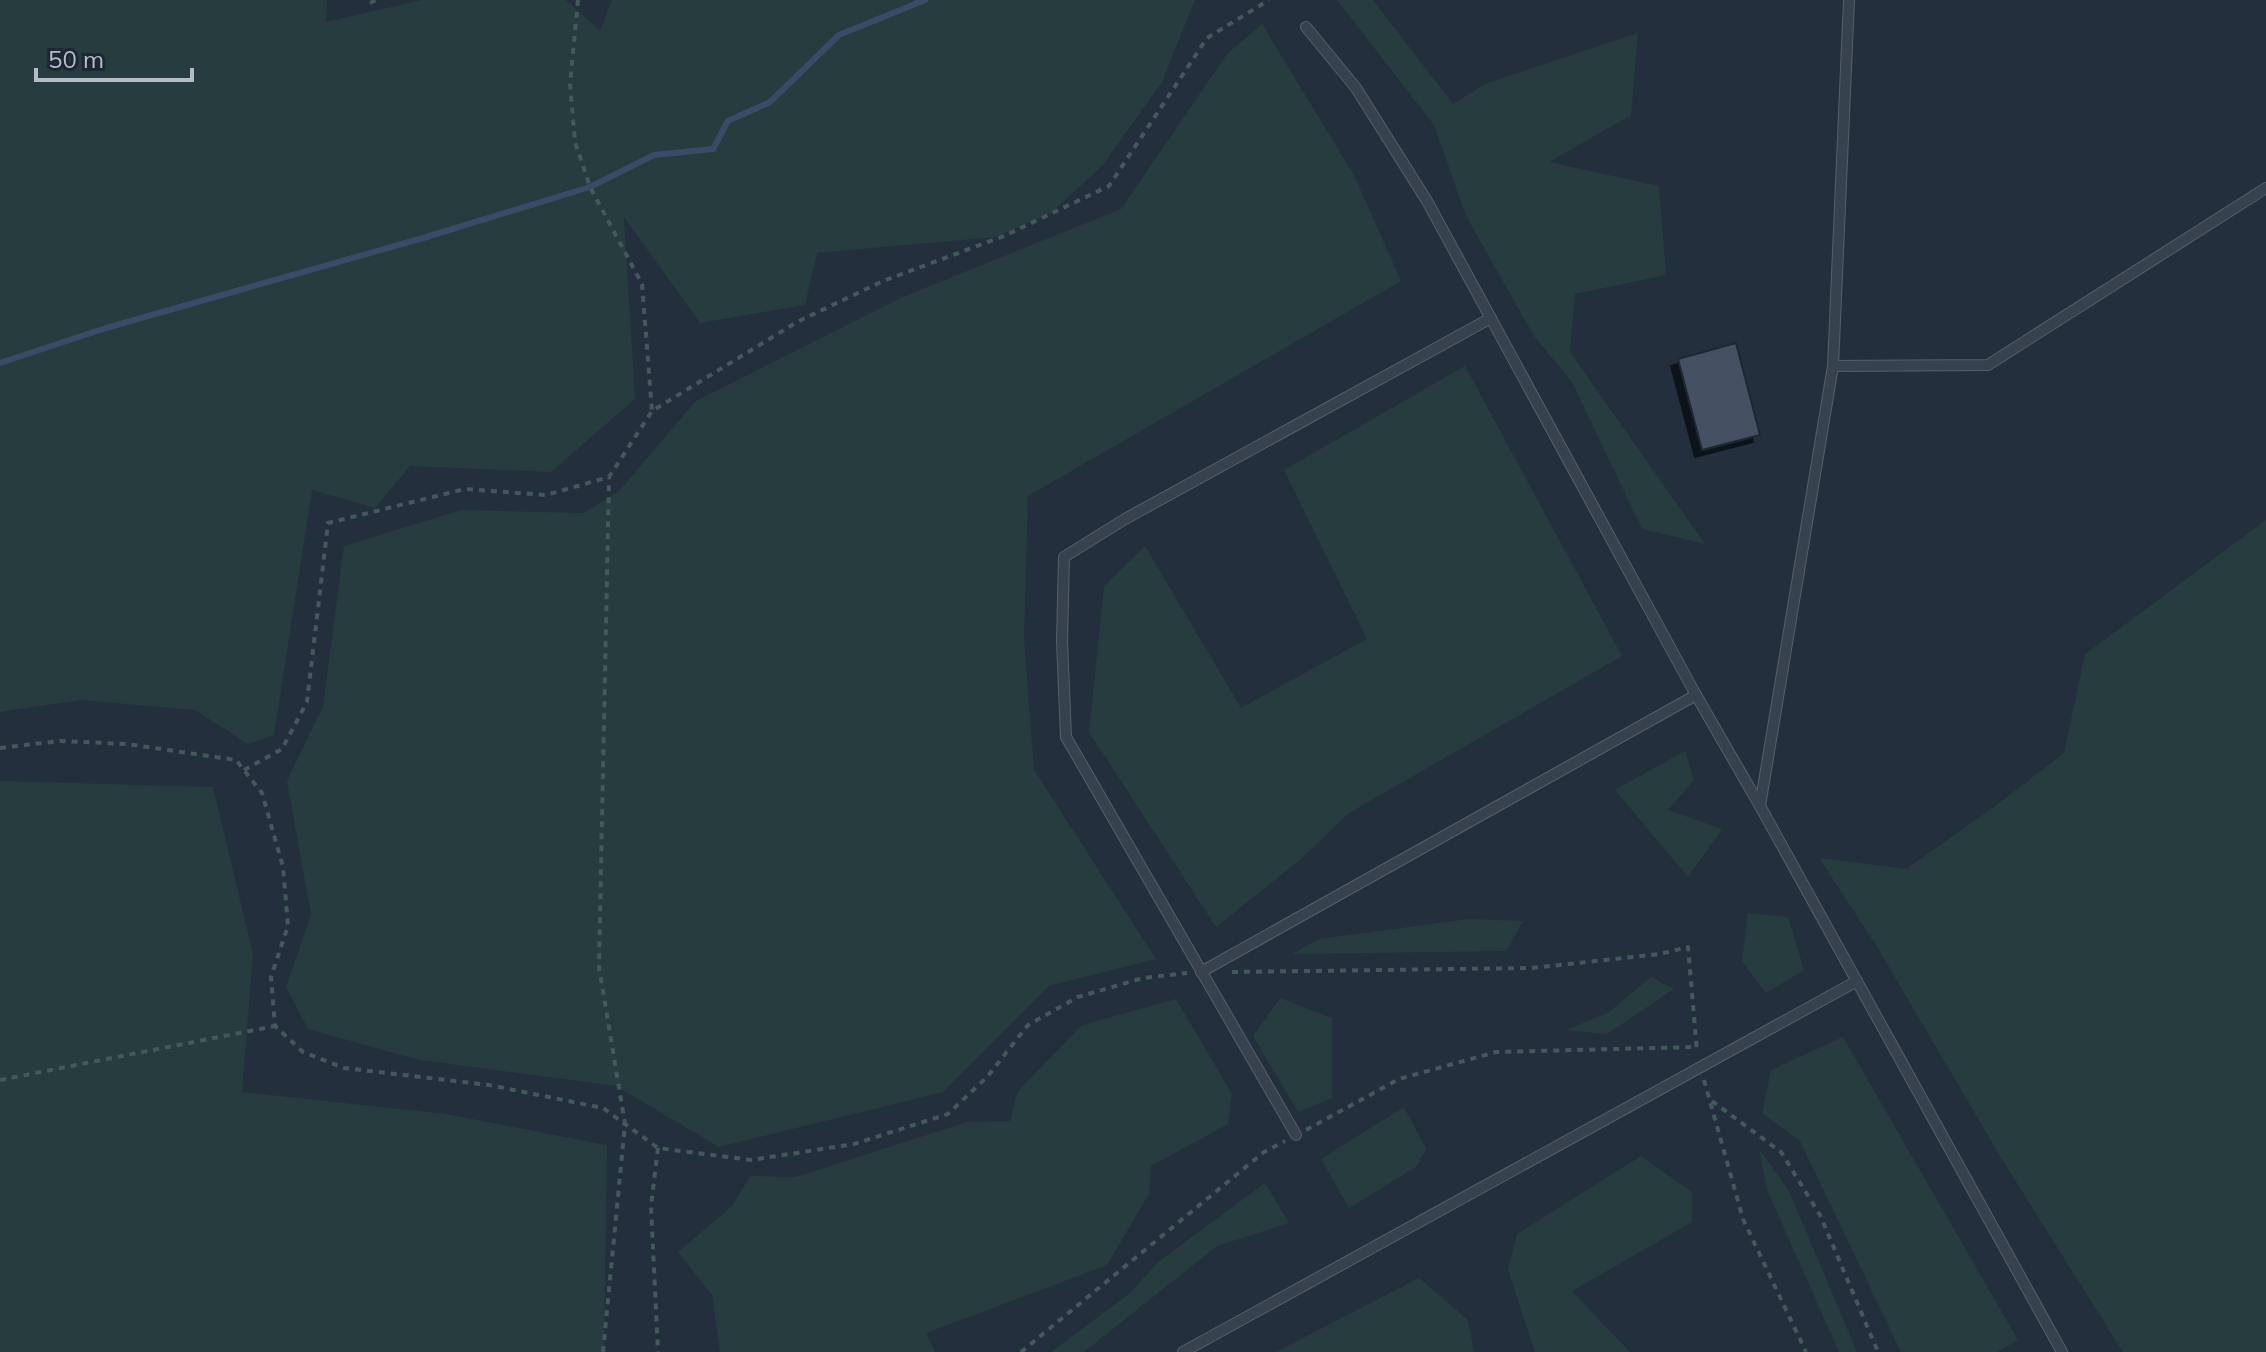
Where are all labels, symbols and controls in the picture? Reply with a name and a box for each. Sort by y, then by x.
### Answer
scale bar [36,32,192,82]
text: 50 m [48,44,104,74]

